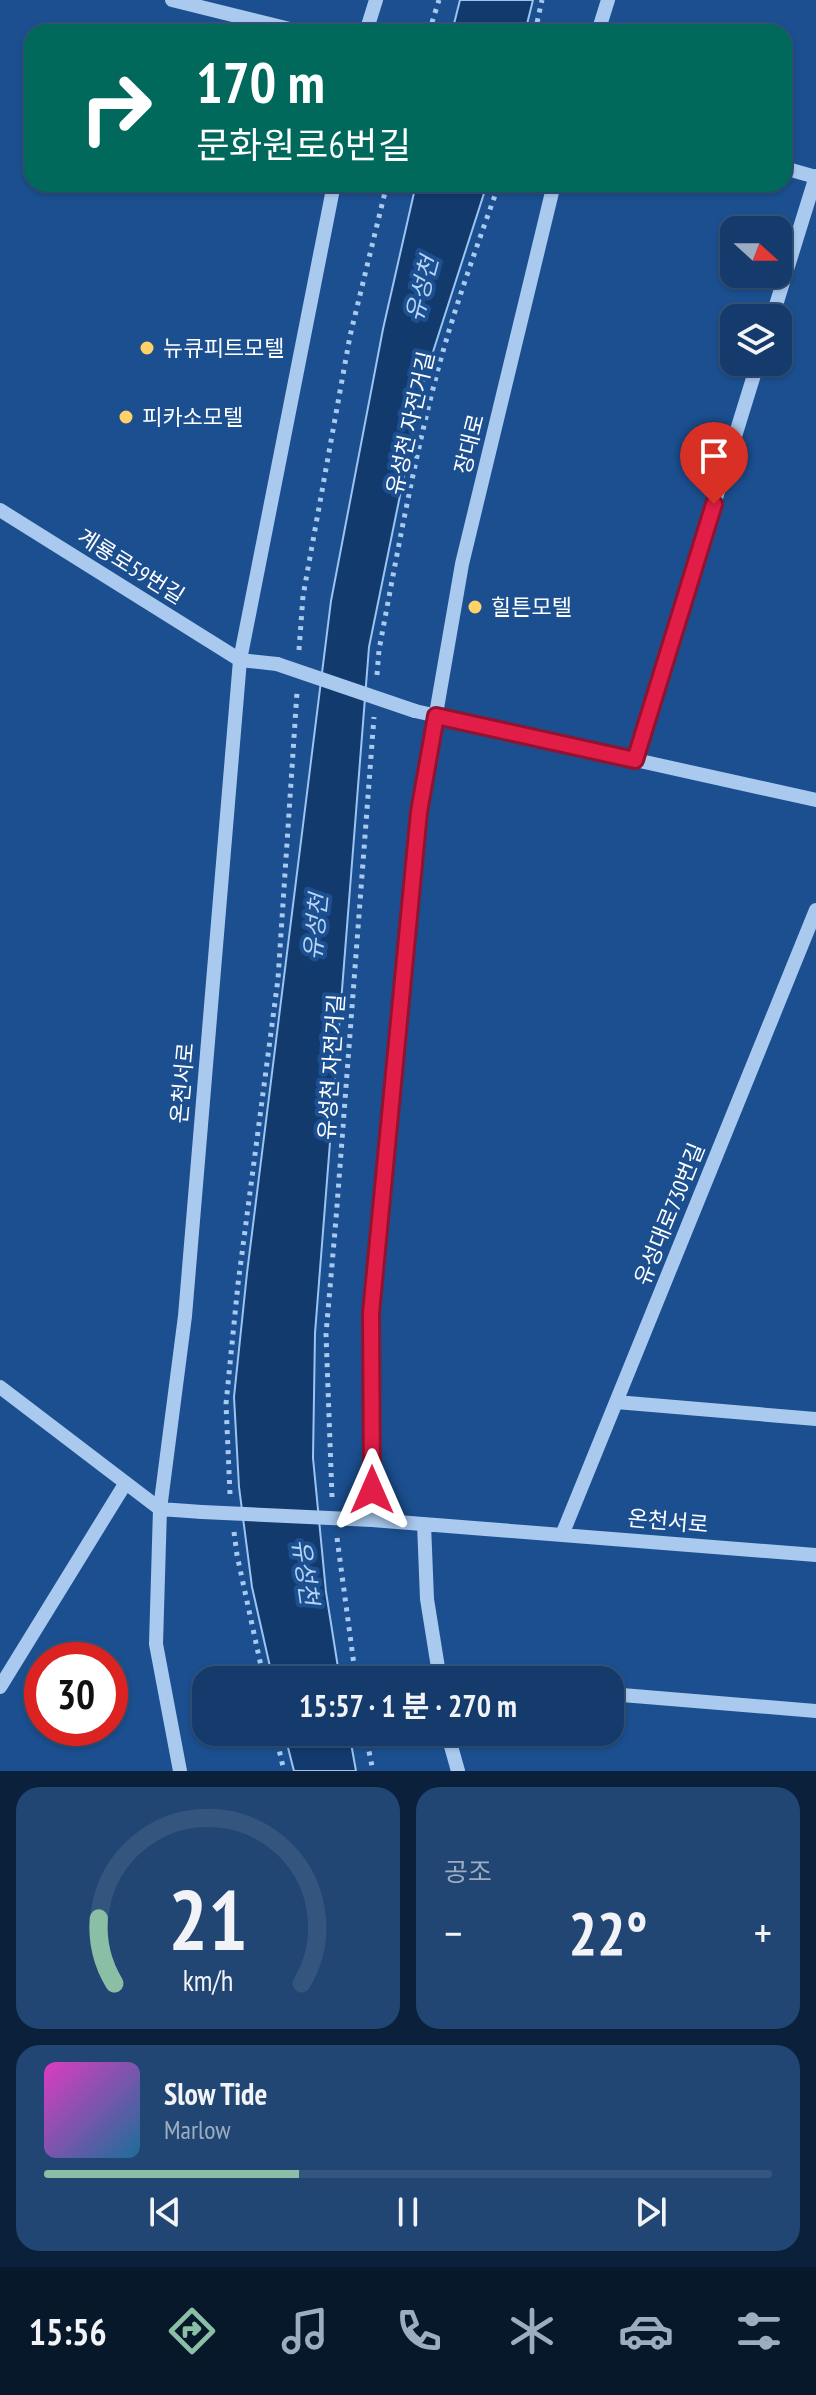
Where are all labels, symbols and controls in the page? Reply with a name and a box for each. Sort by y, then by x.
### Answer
text: 170 m [196,46,325,118]
icon: right [64,56,168,160]
text: 문화원로6번길 [196,121,411,168]
north arrow [720,216,792,288]
map controls [720,216,792,376]
water label: 유성천 [398,250,446,325]
button: layers [720,304,792,376]
place label: 뉴큐피트모텔 [163,334,284,362]
marker: 뉴큐피트모텔 [138,339,156,357]
street label: 유성천 자전거길 [380,349,440,497]
place label: 피카소모텔 [142,403,243,431]
marker: 피카소모텔 [117,408,135,426]
street label: 장대로 [448,411,490,477]
pin [680,422,748,504]
icon: arrive [692,434,736,478]
street label: 계룡로59번길 [72,522,190,610]
place label: 힐튼모텔 [491,593,572,621]
marker: 힐튼모텔 [466,598,484,616]
water label: 유성천 [297,889,335,962]
street label: 유성천 자전거길 [312,993,350,1141]
street label: 온천서로 [165,1041,199,1125]
street label: 유성대로730번길 [628,1139,710,1289]
position arrow [330,1448,414,1532]
street label: 온천서로 [626,1504,710,1538]
water label: 유성천 [286,1537,326,1610]
speed limit sign: 30 [24,1642,128,1746]
text: 15:57 · 1 분 · 270 m [299,1686,517,1725]
text: 공조 [444,1855,492,1888]
text: 21 [168,1865,248,1973]
text: 22° [568,1894,648,1972]
text: − [444,1904,462,1961]
text: + [754,1904,772,1961]
text: km/h [183,1962,233,1999]
text: Slow Tide [164,2074,267,2113]
text: Marlow [164,2113,230,2146]
icon: previous [143,2190,187,2234]
icon: pause [386,2190,430,2234]
icon: next [629,2190,673,2234]
icon: directions [164,2303,220,2359]
icon: music [277,2303,333,2359]
icon: phone [391,2303,447,2359]
icon: climate [504,2303,560,2359]
icon: car [618,2303,674,2359]
icon: filters [731,2303,787,2359]
text: 15:56 [29,2308,107,2355]

